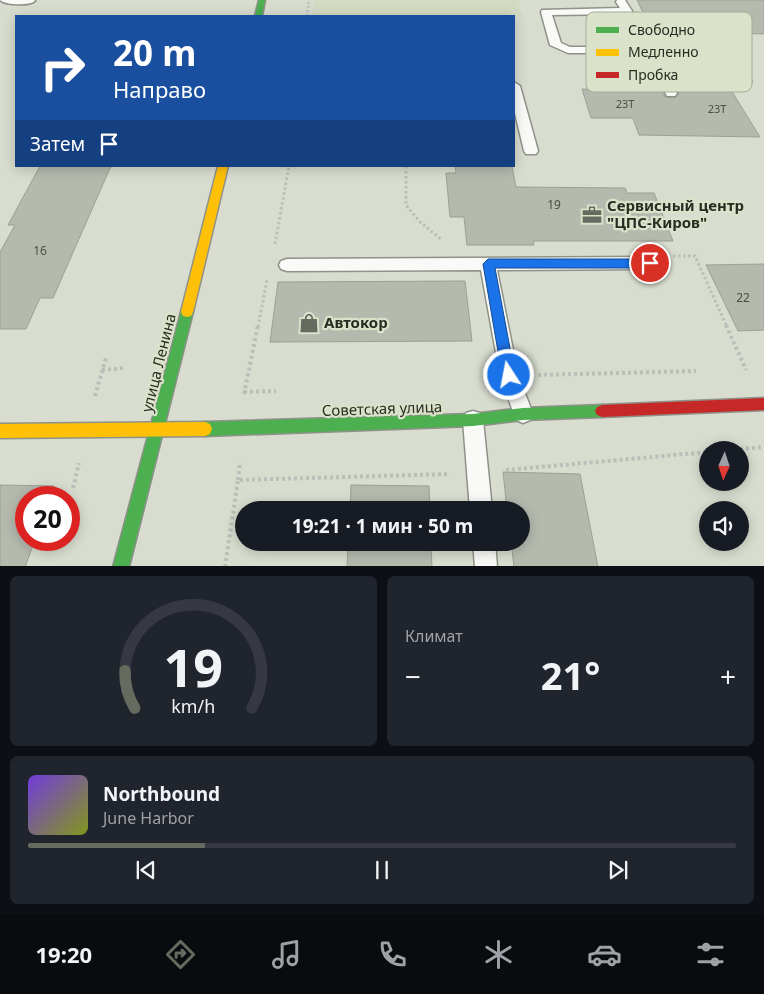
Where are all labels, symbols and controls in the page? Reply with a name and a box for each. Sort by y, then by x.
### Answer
legend [586,12,752,92]
text: Свободно [628,20,695,39]
text: 20 m [113,29,196,76]
icon: right [30,35,95,100]
text: Медленно [628,42,699,61]
text: Пробка [628,65,678,84]
text: Направо [113,74,206,104]
house number: 23Т [616,96,634,111]
house number: 23Т [708,101,726,116]
icon: arrive [95,130,123,158]
text: Затем [30,131,85,157]
place label: Сервисный центр "ЦПС-Киров" [607,195,744,232]
house number: 19 [547,196,561,213]
office icon: Сервисный центр "ЦПС-Киров" [581,204,603,226]
house number: 16 [33,242,47,259]
pin [629,242,671,284]
icon: arrive [636,249,664,277]
house number: 22 [736,289,750,306]
street label: улица Ленина [136,311,180,414]
shop icon: Автокор [298,312,320,334]
place label: Автокор [324,312,388,332]
position arrow [482,348,534,400]
street label: Советская улица [321,396,442,420]
north arrow [699,441,749,491]
map controls [699,441,749,551]
speed limit sign: 20 [15,486,80,551]
button: sound [699,501,749,551]
text: 19:21 · 1 мин · 50 m [292,513,473,539]
text: Климат [405,625,463,647]
text: 19 [164,631,223,702]
text: 21° [541,649,600,701]
text: − [405,657,421,695]
text: + [720,657,736,695]
text: km/h [172,694,215,718]
text: Northbound [103,781,220,807]
text: June Harbor [103,807,194,829]
icon: previous [132,856,160,884]
icon: pause [368,856,396,884]
icon: next [604,856,632,884]
icon: directions [163,937,198,972]
icon: music [269,937,304,972]
icon: phone [375,937,410,972]
icon: climate [481,937,516,972]
icon: car [587,937,622,972]
icon: filters [693,937,728,972]
text: 19:20 [36,939,92,969]

